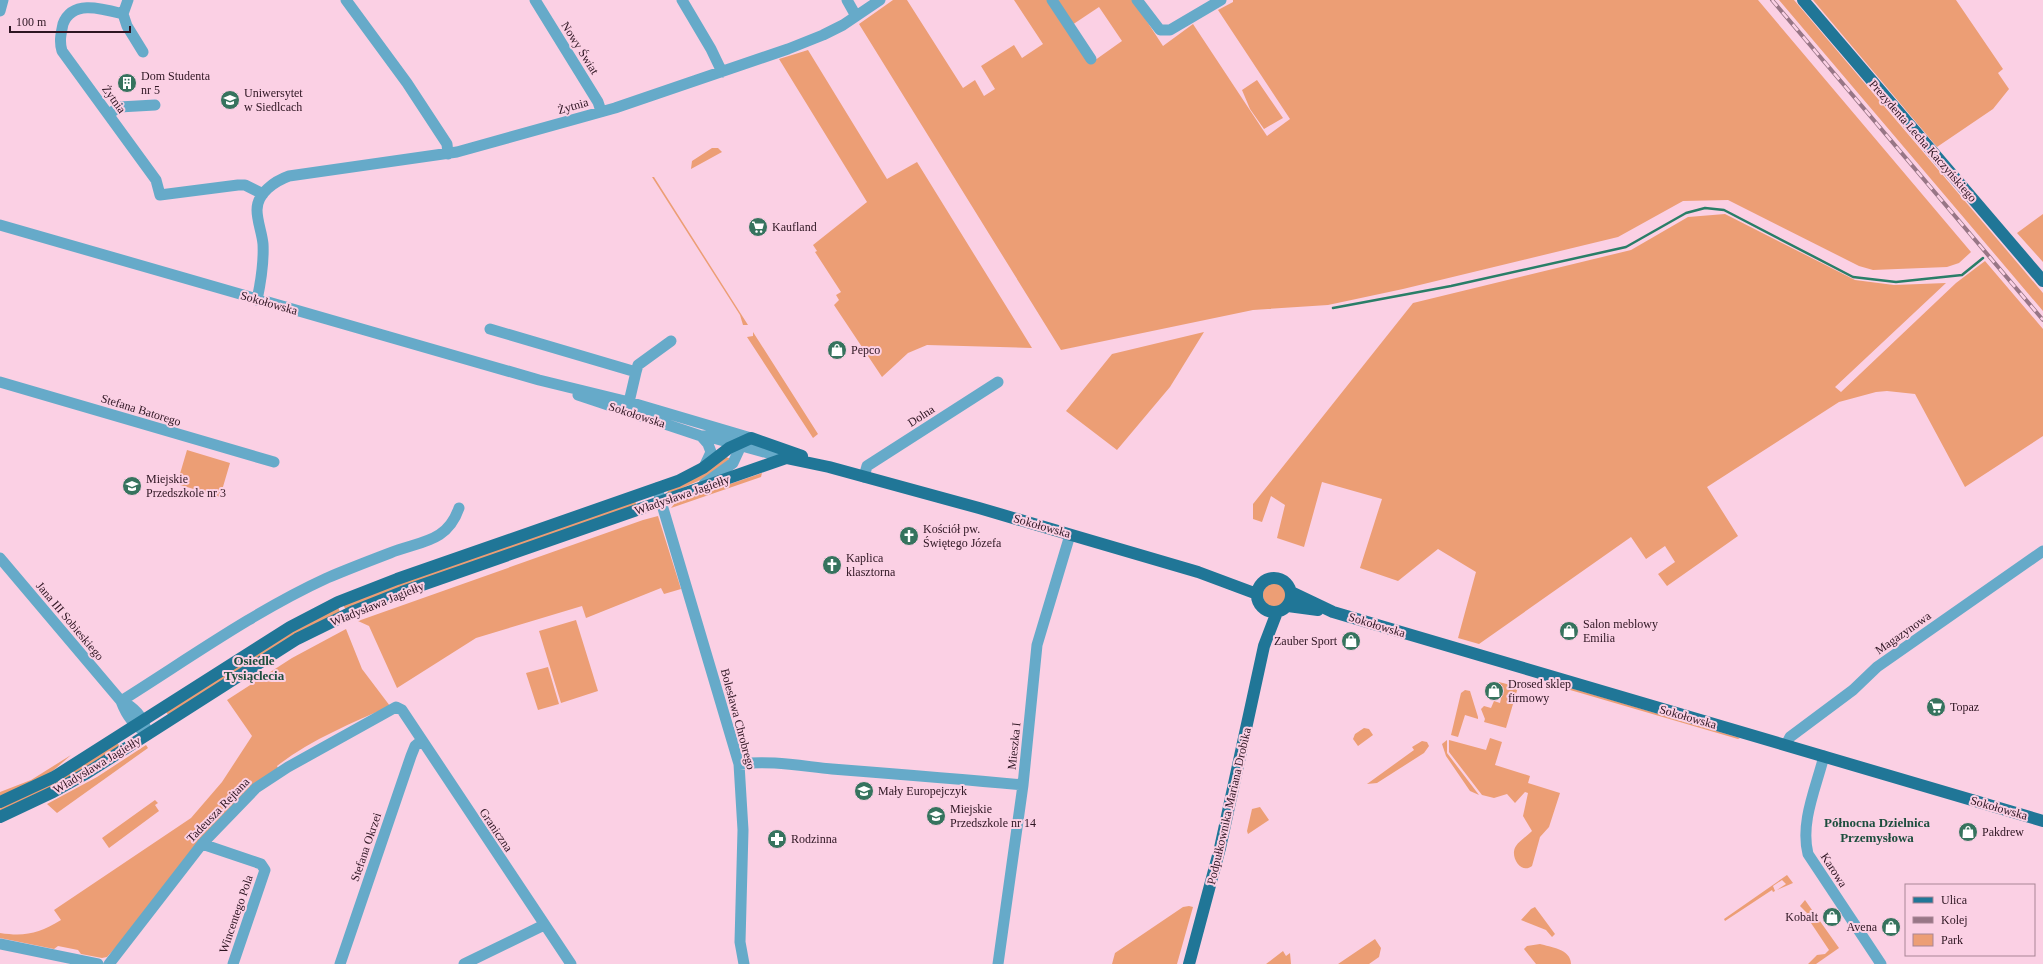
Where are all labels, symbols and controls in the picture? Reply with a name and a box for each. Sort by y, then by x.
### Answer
scale bar [10,8,130,34]
text: 100 m [16,15,47,29]
street label: Nowy Świat [558,19,602,78]
place label: Dom Studenta nr 5 [141,69,211,97]
building icon: Dom Studenta nr 5 [116,72,138,94]
street label: Prezydenta Lecha Kaczyńskiego [1866,77,1980,205]
street label: Żytnia [99,82,129,116]
place label: Uniwersytet w Siedlcach [244,86,303,114]
school or university icon: Uniwersytet w Siedlcach [219,89,241,111]
street label: Żytnia [556,95,591,117]
supermarket icon: Kaufland [747,216,769,238]
place label: Kaufland [772,220,817,234]
street label: Sokołowska [239,288,300,318]
shop icon: Pepco [826,339,848,361]
place label: Pepco [851,343,880,357]
street label: Stefana Batorego [99,391,183,429]
street label: Sokołowska [607,399,668,431]
street label: Dolna [905,402,938,430]
place label: Miejskie Przedszkole nr 3 [146,472,226,500]
street label: Władysława Jagiełły [633,472,731,518]
school or university icon: Miejskie Przedszkole nr 3 [121,475,143,497]
street label: Sokołowska [1012,511,1073,541]
place label: Kościół pw. Świętego Józefa [923,522,1002,550]
church icon: Kościół pw. Świętego Józefa [898,525,920,547]
place label: Kaplica klasztorna [846,551,896,579]
church icon: Kaplica klasztorna [821,554,843,576]
street label: Jana III Sobieskiego [33,579,107,663]
street label: Władysława Jagiełły [328,579,426,629]
street label: Magazynowa [1873,608,1934,657]
street label: Sokołowska [1347,610,1408,640]
place label: Salon meblowy Emilia [1583,617,1658,645]
shop icon: Salon meblowy Emilia [1558,620,1580,642]
shop icon: Zauber Sport [1340,630,1362,652]
place label: Zauber Sport [1274,634,1338,648]
district label: Osiedle Tysiąclecia [224,653,285,683]
street label: Bolesława Chrobrego [718,667,758,771]
place label: Drosed sklep firmowy [1508,677,1571,705]
shop icon: Drosed sklep firmowy [1483,680,1505,702]
supermarket icon: Topaz [1925,696,1947,718]
place label: Topaz [1950,700,1979,714]
street label: Sokołowska [1658,702,1719,732]
street label: Mieszka I [1005,722,1023,770]
street label: Podpułkownika Mariana Drobika [1204,726,1254,886]
street label: Władysława Jagiełły [51,733,143,797]
street label: Tadeusza Rejtana [184,774,253,845]
school or university icon: Mały Europejczyk [853,780,875,802]
place label: Mały Europejczyk [878,784,967,798]
street label: Sokołowska [1969,793,2030,823]
place label: Miejskie Przedszkole nr 14 [950,802,1036,830]
school or university icon: Miejskie Przedszkole nr 14 [925,805,947,827]
street label: Graniczna [476,806,516,855]
street label: Stefana Okrzei [348,810,384,883]
district label: Północna Dzielnica Przemysłowa [1824,815,1930,845]
shop icon: Pakdrew [1957,821,1979,843]
place label: Pakdrew [1982,825,2024,839]
pharmacy icon: Rodzinna [766,828,788,850]
place label: Rodzinna [791,832,838,846]
street label: Karowa [1818,850,1851,890]
street label: Wincentego Pola [216,872,256,955]
legend [1905,884,2035,956]
text: Ulica [1941,893,1968,907]
shop icon: Kobalt [1821,906,1843,928]
place label: Kobalt [1785,910,1819,924]
text: Kolej [1941,913,1968,927]
shop icon: Avena [1880,916,1902,938]
place label: Avena [1847,920,1878,934]
text: Park [1941,933,1963,947]

